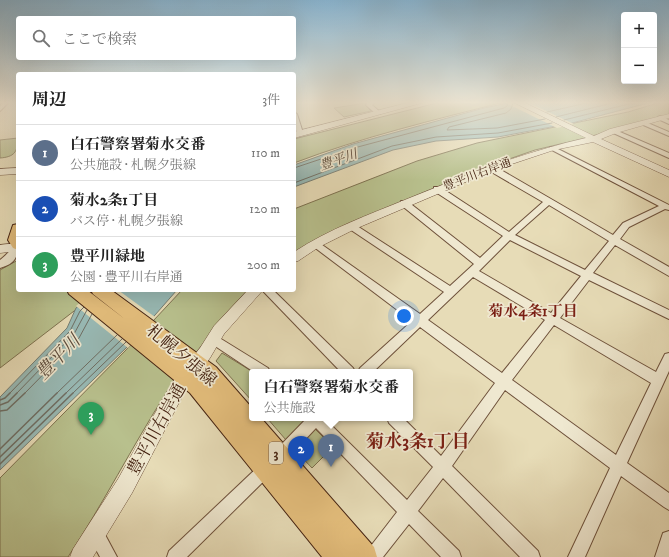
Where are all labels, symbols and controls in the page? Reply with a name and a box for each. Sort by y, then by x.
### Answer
map controls [621,12,657,84]
button: + [621,12,657,48]
search box [16,16,296,60]
icon: search [30,27,52,49]
text: ここで検索 [62,30,137,49]
button: − [621,48,657,84]
text: 周辺 [32,89,66,111]
text: 3件 [262,92,280,108]
text: 白石警察署菊水交番 [70,135,205,154]
text: 1 [43,145,47,161]
text: 110 m [251,145,280,161]
water label: 豊平川 [317,145,361,174]
street label: 豊平川右岸通 [441,155,513,194]
text: 公共施設 · 札幌夕張線 [70,157,196,173]
text: 菊水2条1丁目 [70,191,158,210]
text: 2 [42,201,48,217]
text: 120 m [249,201,280,217]
text: バス停 · 札幌夕張線 [70,213,183,229]
text: 豊平川緑地 [70,247,145,266]
text: 3 [43,257,47,273]
text: 200 m [247,257,280,273]
text: 公園 · 豊平川右岸通 [70,269,183,285]
district label: 菊水4条1丁目 [488,302,578,321]
your location [394,306,414,326]
street label: 札幌夕張線 [142,320,221,392]
water label: 豊平川 [32,329,87,385]
popup [249,369,413,421]
text: 白石警察署菊水交番 [263,378,399,397]
street label: 豊平川右岸通 [123,380,191,479]
text: 公共施設 [263,400,316,416]
pin: 3 [78,402,104,435]
district label: 菊水3条1丁目 [366,431,470,453]
pin: 1 [318,434,344,467]
pin: 2 [288,436,314,469]
road number: 3 [269,442,283,464]

